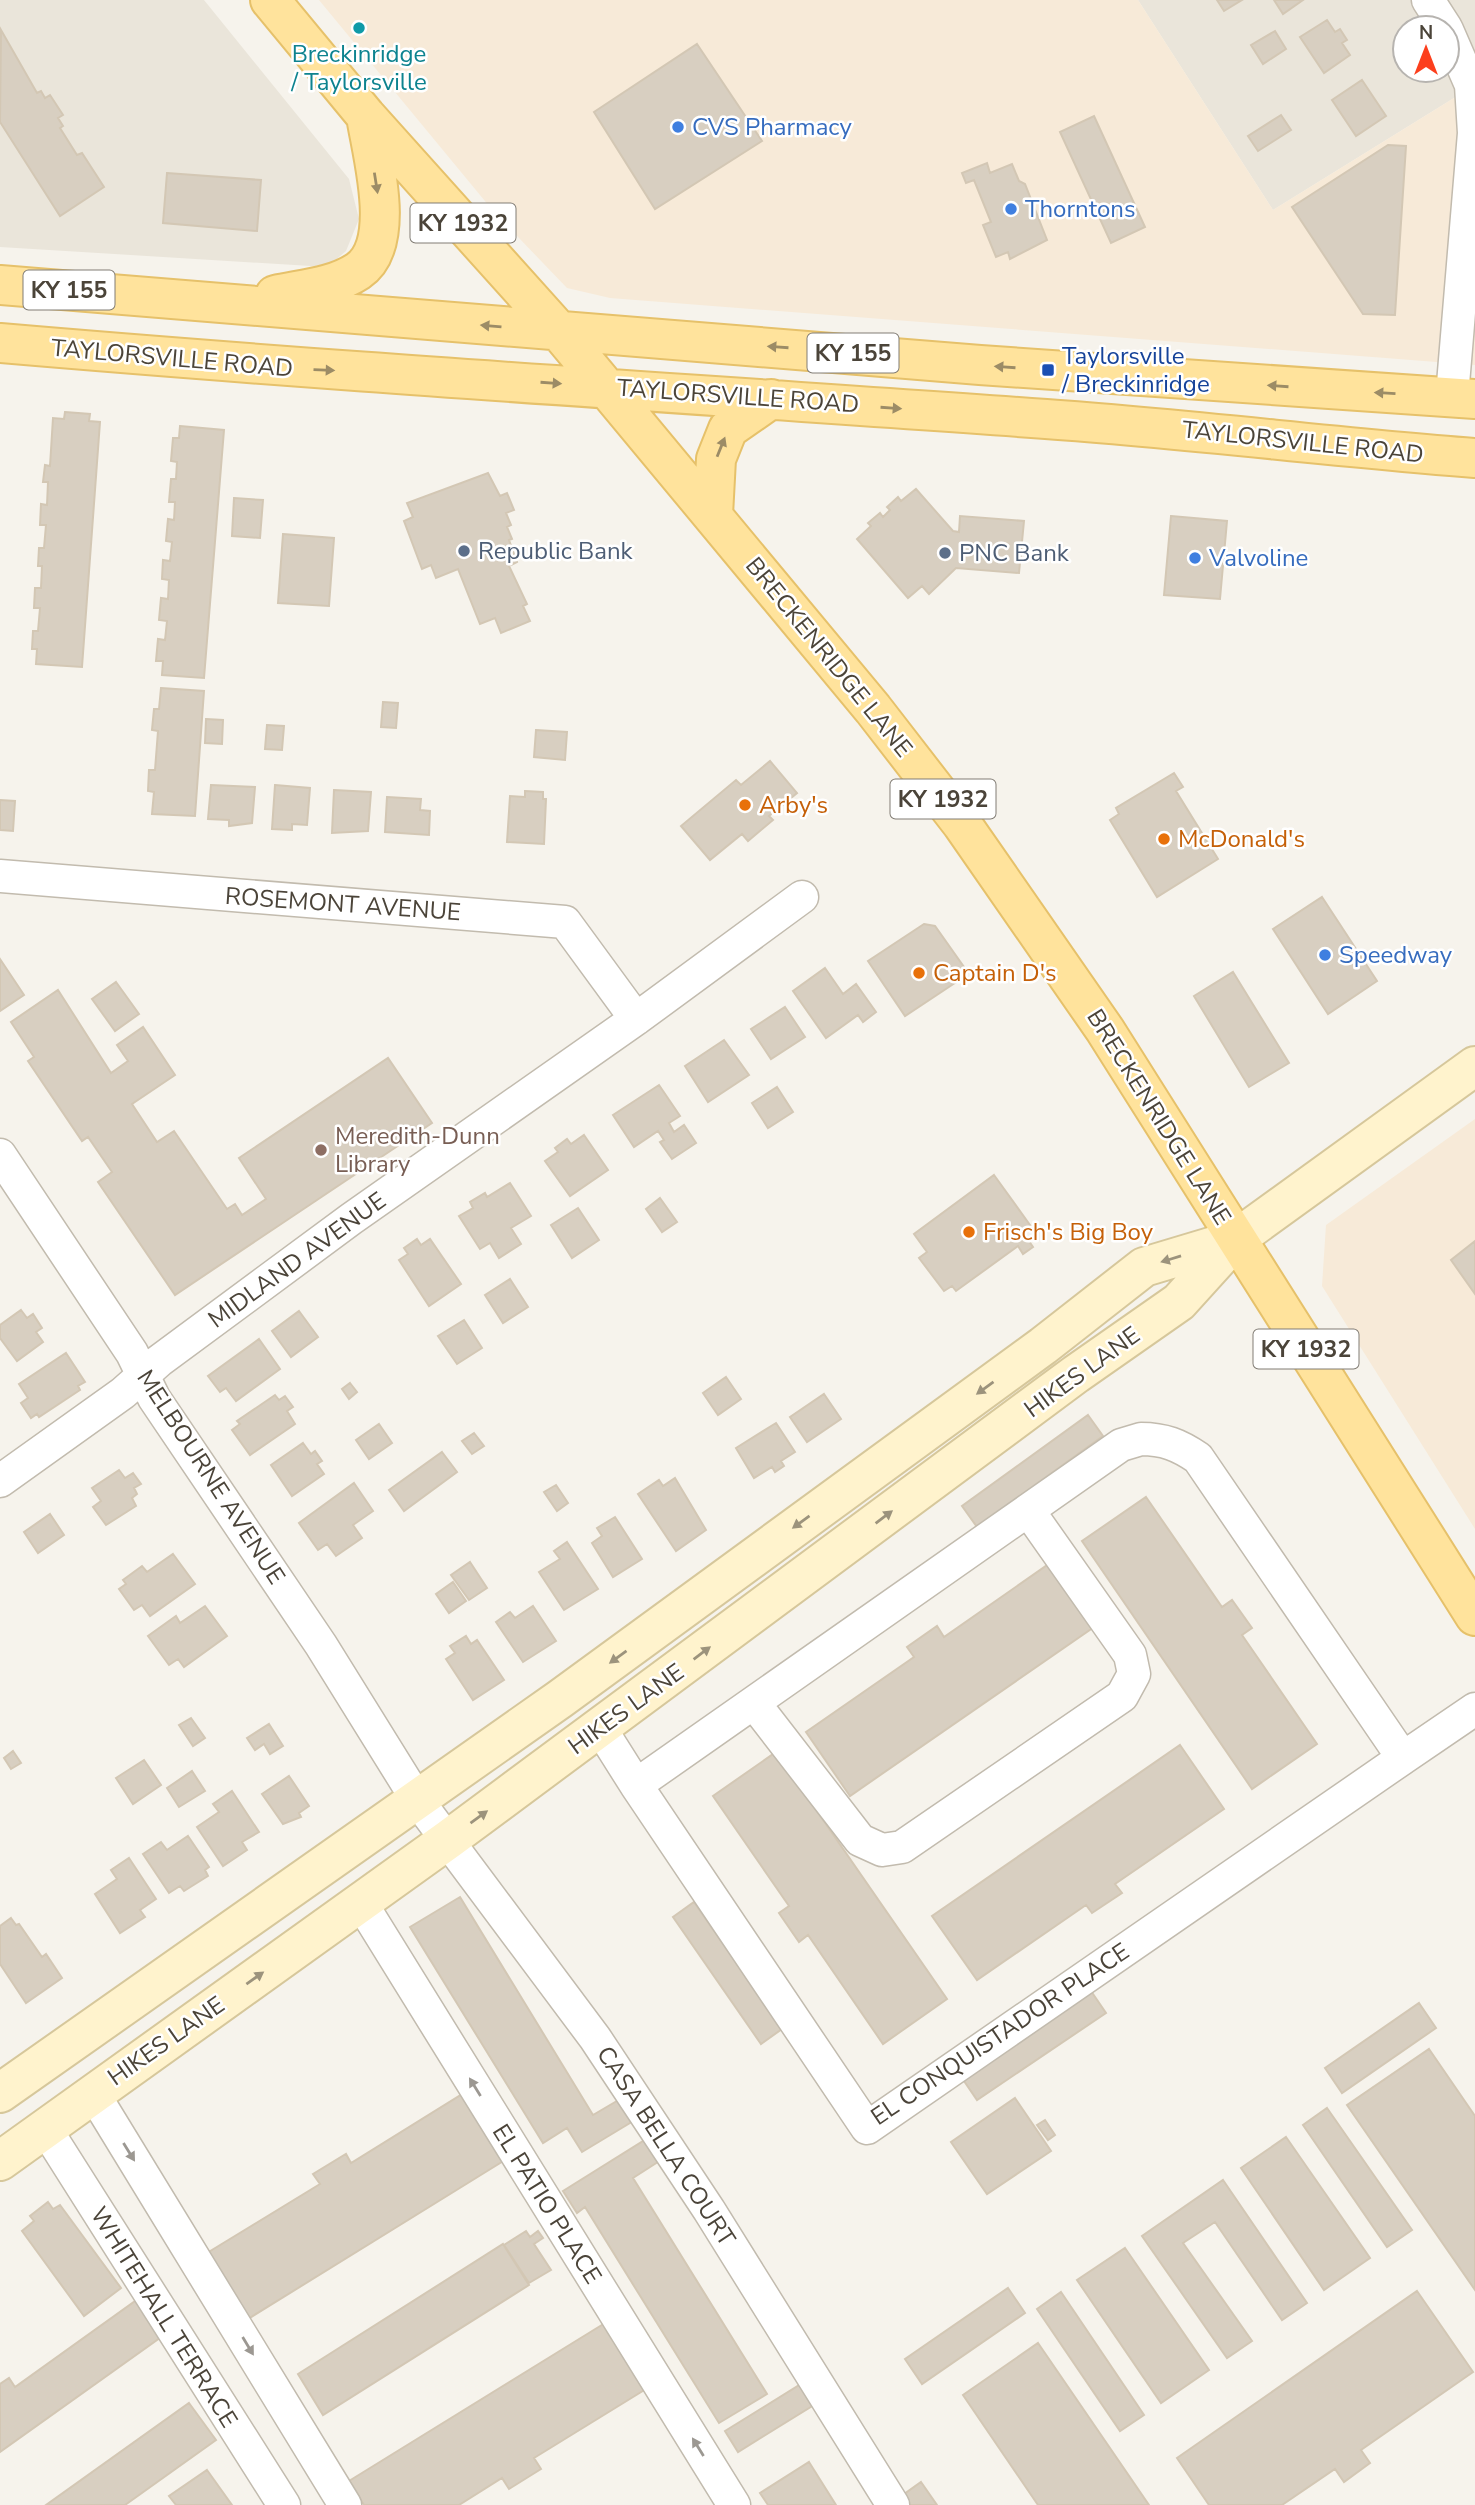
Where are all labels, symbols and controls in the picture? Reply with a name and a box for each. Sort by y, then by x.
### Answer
north arrow [1391,14,1461,84]
marker: Breckinridge / Taylorsville [351,20,367,36]
text: N [1419,20,1433,46]
place label: Breckinridge / Taylorsville [290,38,427,98]
place label: CVS Pharmacy [692,111,853,143]
marker: CVS Pharmacy [670,119,686,135]
one-way arrow [371,172,382,194]
place label: Thorntons [1025,193,1135,225]
marker: Thorntons [1003,201,1019,217]
road number: KY 1932 [410,204,516,243]
road number: KY 155 [24,270,114,310]
one-way arrow [480,320,502,331]
street label: TAYLORSVILLE ROAD [50,331,294,385]
road number: KY 155 [808,334,898,372]
place label: Taylorsville / Breckinridge [1061,340,1210,400]
one-way arrow [767,341,789,352]
one-way arrow [994,361,1016,372]
marker: Taylorsville / Breckinridge [1040,362,1056,378]
one-way arrow [313,364,335,375]
street label: TAYLORSVILLE ROAD [616,372,860,420]
one-way arrow [540,378,562,389]
one-way arrow [1267,381,1289,392]
one-way arrow [1373,387,1395,398]
one-way arrow [880,403,902,414]
street label: TAYLORSVILLE ROAD [1181,413,1425,471]
one-way arrow [715,437,726,458]
place label: Republic Bank [478,535,634,567]
place label: PNC Bank [959,537,1070,569]
place label: Valvoline [1208,542,1308,574]
marker: Republic Bank [456,543,472,559]
marker: PNC Bank [937,545,953,561]
street label: BRECKENRIDGE LANE [738,550,920,764]
marker: Valvoline [1187,550,1203,566]
road number: KY 1932 [890,779,996,818]
place label: Arby's [759,789,828,821]
marker: Arby's [737,797,753,813]
place label: McDonald's [1178,823,1305,855]
marker: McDonald's [1156,831,1172,847]
street label: ROSEMONT AVENUE [224,880,462,928]
place label: Speedway [1339,939,1453,971]
marker: Speedway [1317,947,1333,963]
place label: Captain D's [933,957,1057,989]
marker: Captain D's [911,965,927,981]
street label: BRECKENRIDGE LANE [1080,1003,1238,1231]
place label: Meredith-Dunn Library [335,1120,500,1180]
marker: Meredith-Dunn Library [313,1142,329,1158]
street label: MIDLAND AVENUE [202,1185,392,1335]
place label: Frisch's Big Boy [983,1216,1154,1248]
marker: Frisch's Big Boy [961,1224,977,1240]
one-way arrow [1160,1254,1181,1264]
street label: HIKES LANE [1018,1319,1146,1425]
road number: KY 1932 [1254,1330,1358,1368]
street label: MELBOURNE AVENUE [130,1364,292,1590]
one-way arrow [976,1380,994,1394]
one-way arrow [875,1510,893,1524]
one-way arrow [793,1514,811,1529]
one-way arrow [692,1645,710,1660]
one-way arrow [609,1649,627,1663]
street label: HIKES LANE [562,1656,690,1762]
one-way arrow [470,1810,488,1824]
street label: EL CONQUISTADOR PLACE [865,1935,1135,2133]
one-way arrow [246,1972,264,1986]
street label: HIKES LANE [101,1989,231,2093]
street label: CASA BELLA COURT [589,2040,743,2253]
one-way arrow [468,2078,481,2097]
street label: EL PATIO PLACE [485,2118,609,2290]
one-way arrow [122,2142,135,2161]
street label: WHITEHALL TERRACE [83,2200,245,2434]
one-way arrow [241,2336,254,2355]
one-way arrow [692,2437,705,2457]

